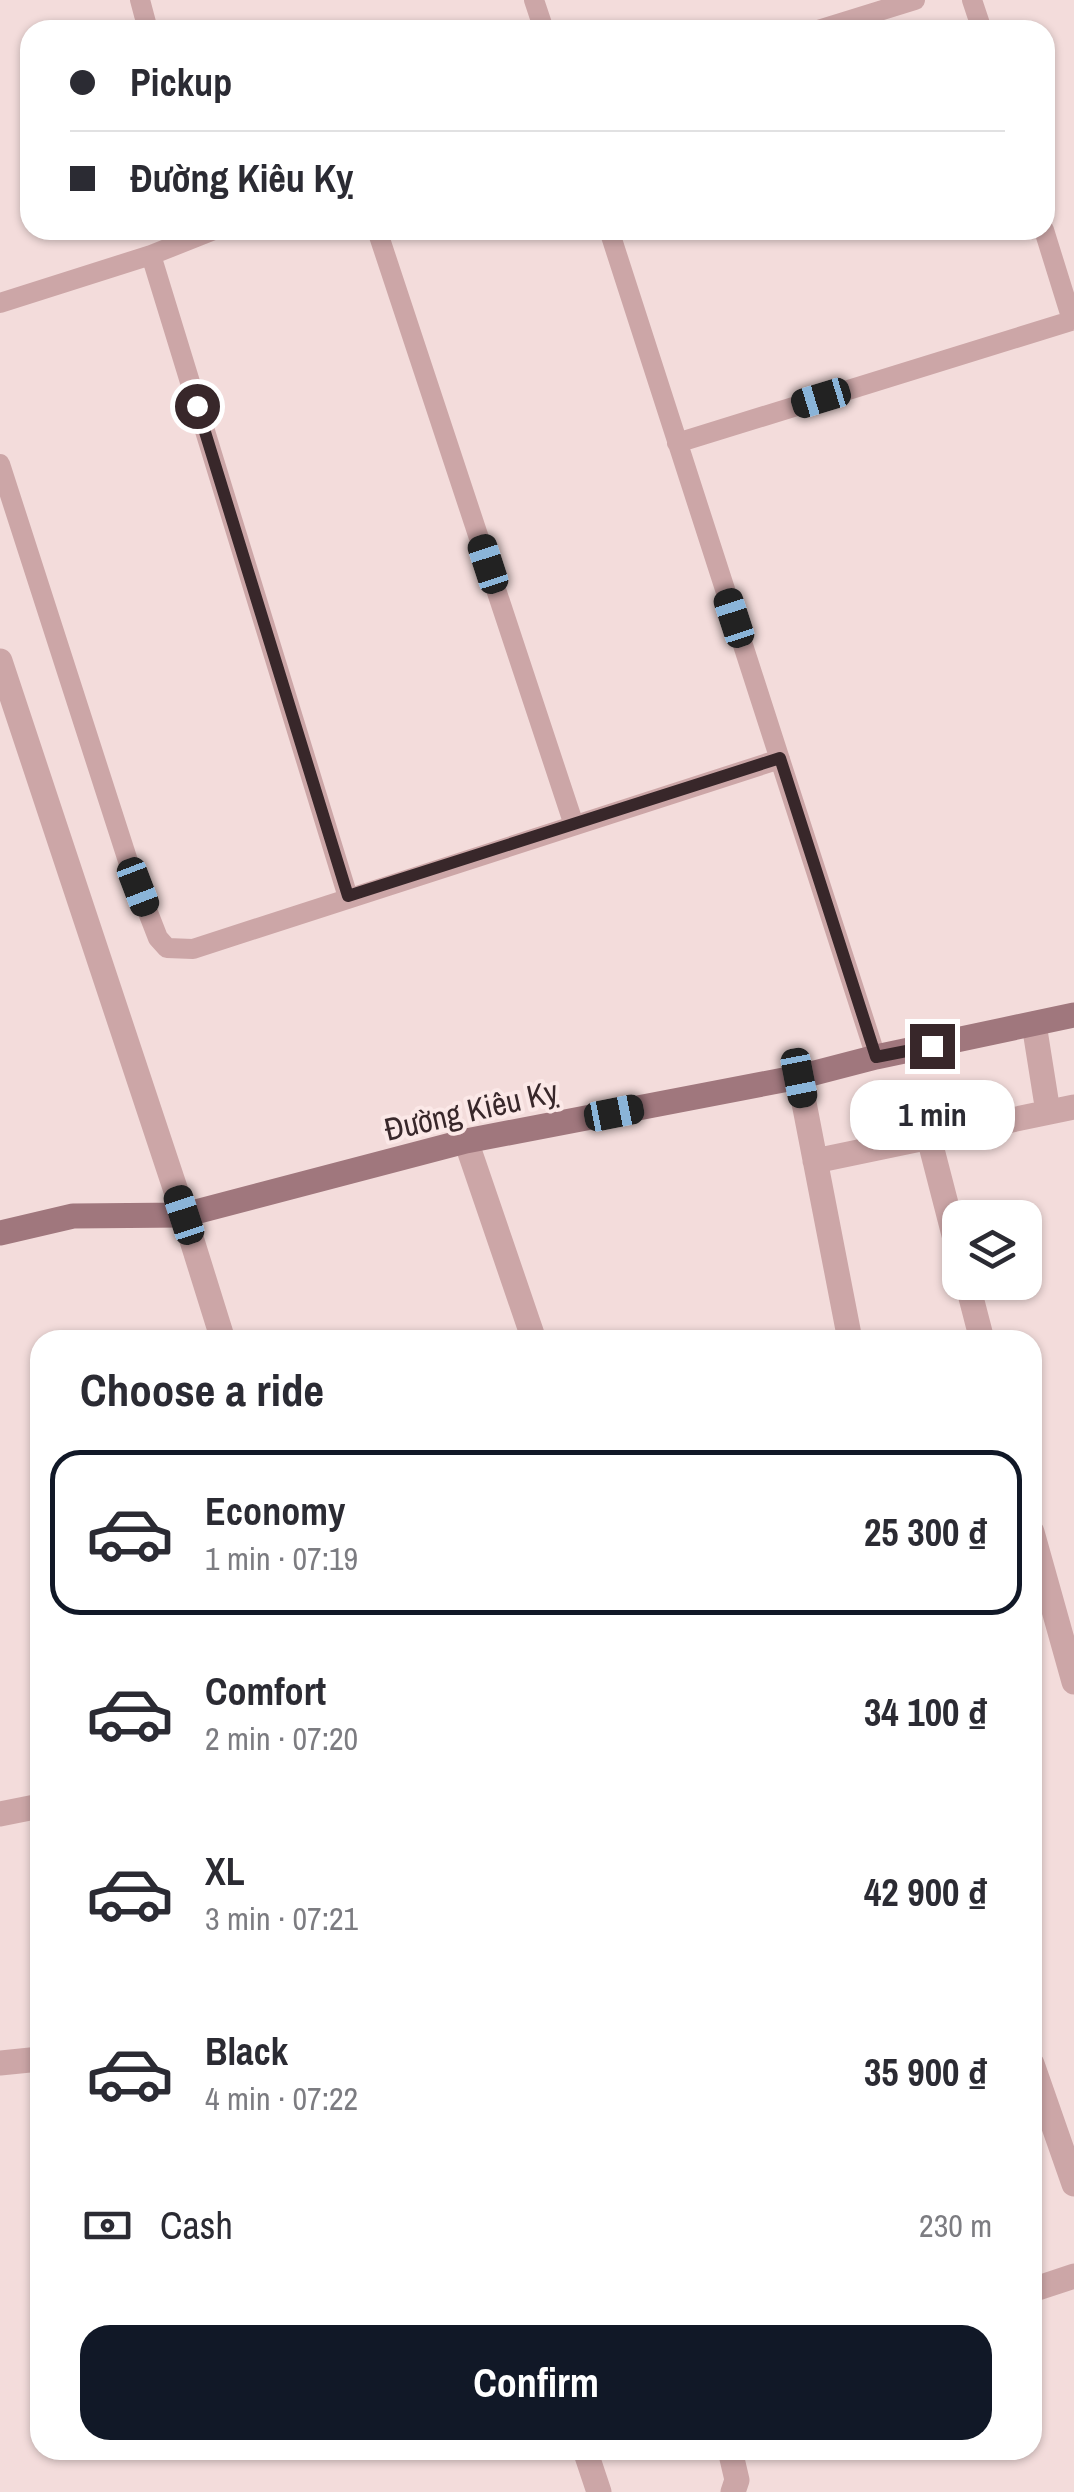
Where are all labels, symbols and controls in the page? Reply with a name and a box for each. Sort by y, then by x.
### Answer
text: Pickup [130,57,232,108]
text: Đường Kiêu Kỵ [130,153,353,204]
car [788,375,854,421]
route start [175,384,220,429]
car [464,531,512,597]
car [710,585,758,651]
car [113,854,163,920]
route end [910,1024,955,1069]
car [779,1046,819,1110]
street label: Đường Kiêu Kỵ [380,1069,562,1151]
callout: 1 min [850,1081,1014,1151]
car [582,1093,646,1133]
text: 1 min [898,1093,967,1136]
car [160,1182,208,1248]
map controls [942,1200,1042,1300]
button: layers [942,1200,1042,1300]
text: Choose a ride [80,1359,324,1420]
text: Economy [205,1486,345,1537]
icon: car [85,1488,175,1578]
text: 25 300 ₫ [864,1507,987,1558]
text: 1 min · 07:19 [205,1537,358,1580]
text: Comfort [205,1666,326,1717]
icon: car [85,1668,175,1758]
text: 34 100 ₫ [864,1687,987,1738]
text: 2 min · 07:20 [205,1717,358,1760]
text: XL [205,1846,245,1897]
icon: car [85,1848,175,1938]
text: 42 900 ₫ [864,1867,987,1918]
text: 3 min · 07:21 [205,1897,358,1940]
text: Black [205,2026,288,2077]
icon: car [85,2028,175,2118]
text: 35 900 ₫ [864,2047,987,2098]
text: 4 min · 07:22 [205,2077,358,2120]
icon: cash [80,2198,135,2253]
text: Cash [160,2200,233,2251]
text: 230 m [919,2204,992,2247]
button: Confirm [80,2325,992,2440]

